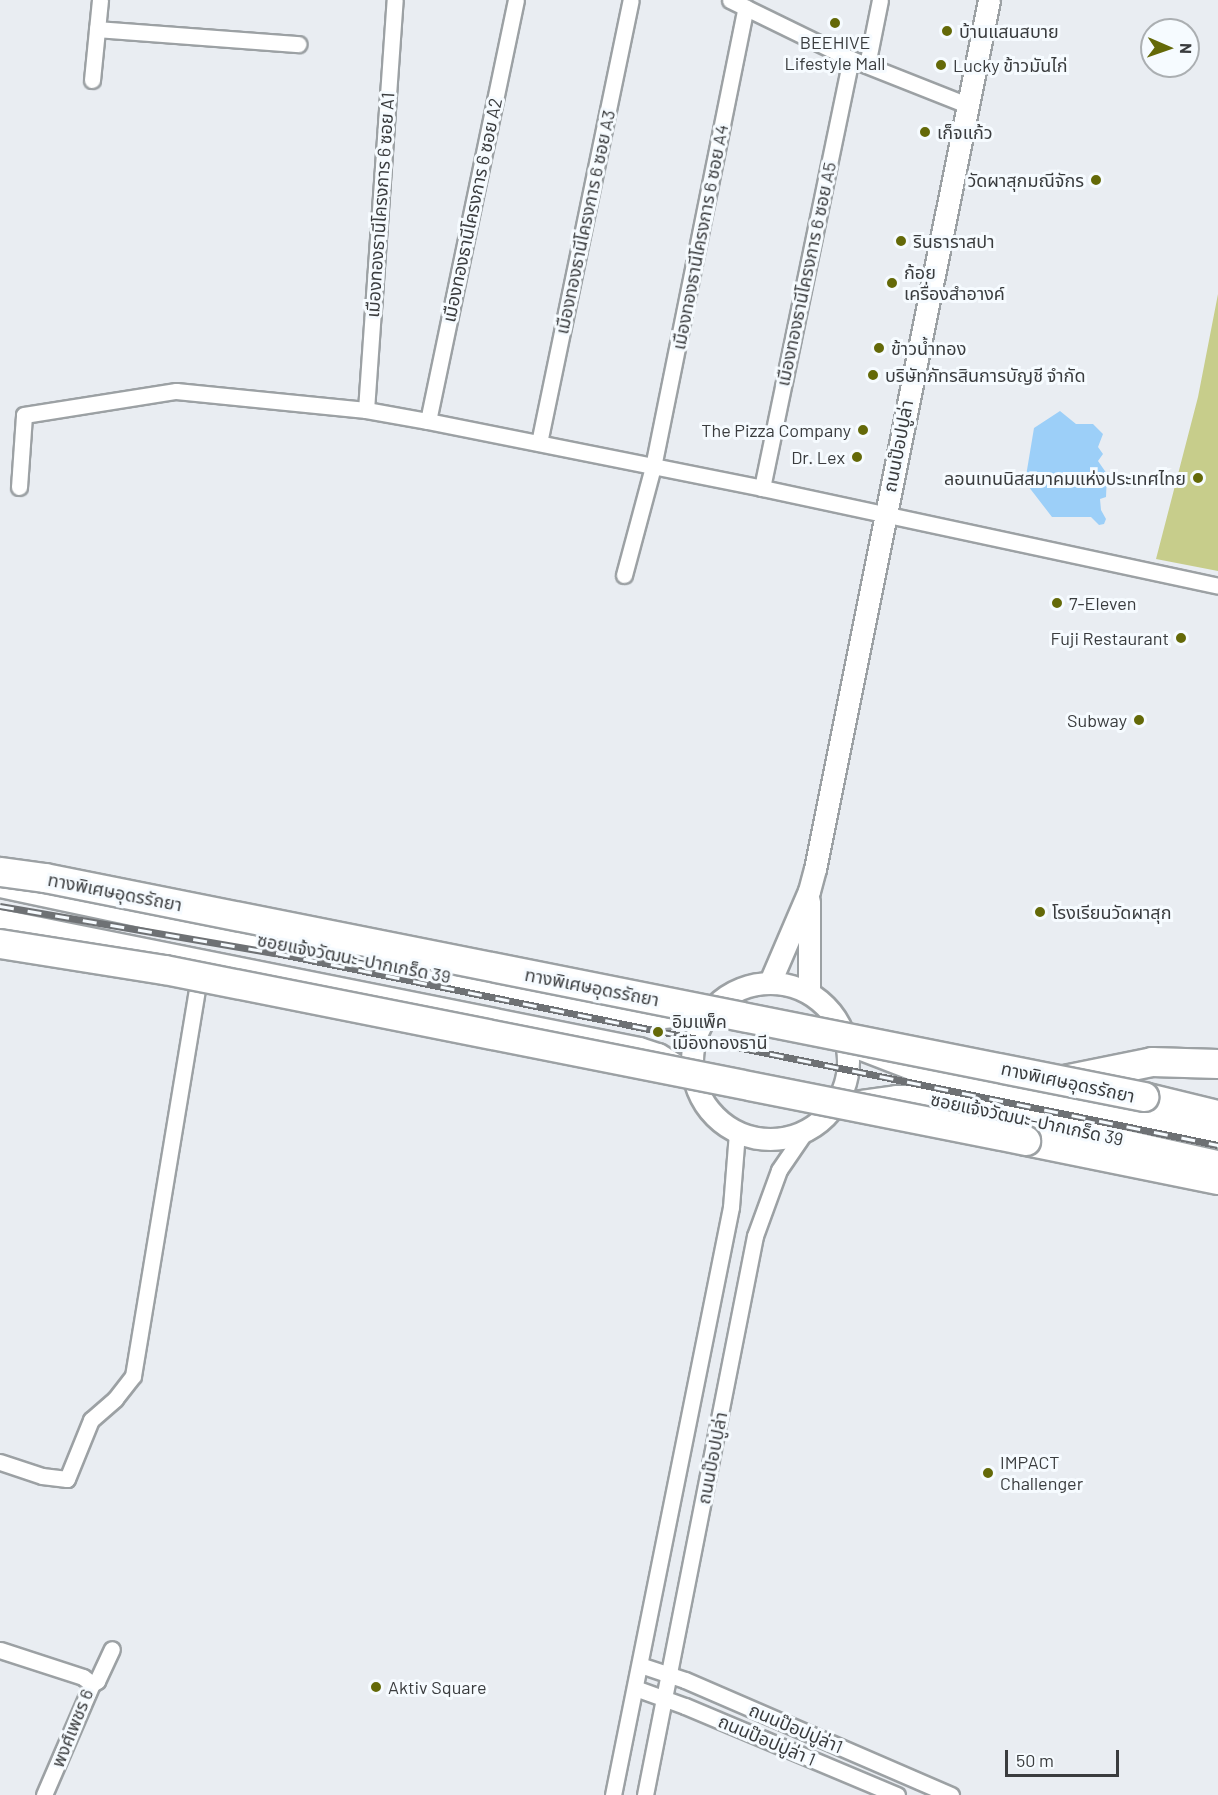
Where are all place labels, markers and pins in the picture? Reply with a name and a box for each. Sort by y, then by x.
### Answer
marker: BEEHIVE Lifestyle Mall [828,16,842,30]
place label: บ้านแสนสบาย [959,20,1059,42]
marker: บ้านแสนสบาย [940,24,954,38]
place label: BEEHIVE Lifestyle Mall [785,32,885,74]
place label: Lucky ข้าวมันไก่ [953,54,1068,76]
marker: Lucky ข้าวมันไก่ [934,58,948,72]
place label: เก็จแก้ว [937,121,993,143]
marker: เก็จแก้ว [918,125,932,139]
place label: วัดผาสุกมณีจักร [967,169,1084,191]
marker: วัดผาสุกมณีจักร [1089,173,1103,187]
place label: รินธาราสปา [913,230,995,252]
marker: รินธาราสปา [894,234,908,248]
place label: ก้อย เครื่องสำอางค์ [904,262,1005,304]
marker: ก้อย เครื่องสำอางค์ [885,276,899,290]
place label: ข้าวน้ำทอง [891,337,966,359]
marker: ข้าวน้ำทอง [872,341,886,355]
place label: บริษัทภัทรสินการบัญชี จำกัด [885,364,1085,386]
marker: บริษัทภัทรสินการบัญชี จำกัด [866,368,880,382]
place label: The Pizza Company [701,419,851,441]
marker: The Pizza Company [856,423,870,437]
place label: Dr. Lex [791,446,845,468]
marker: Dr. Lex [850,450,864,464]
place label: ลอนเทนนิสสมาคมแห่งประเทศไทย [944,467,1186,489]
marker: ลอนเทนนิสสมาคมแห่งประเทศไทย [1191,471,1205,485]
place label: 7-Eleven [1069,592,1137,614]
marker: 7-Eleven [1050,596,1064,610]
place label: Fuji Restaurant [1050,627,1169,649]
marker: Fuji Restaurant [1174,631,1188,645]
place label: Subway [1067,709,1127,731]
marker: Subway [1132,713,1146,727]
place label: โรงเรียนวัดผาสุก [1052,901,1171,923]
marker: โรงเรียนวัดผาสุก [1033,905,1047,919]
place label: อิมแพ็ค เมืองทองธานี [672,1011,767,1054]
marker: อิมแพ็ค เมืองทองธานี [649,1023,667,1041]
place label: IMPACT Challenger [1000,1452,1083,1494]
marker: IMPACT Challenger [981,1466,995,1480]
place label: Aktiv Square [388,1676,487,1698]
marker: Aktiv Square [369,1680,383,1694]

